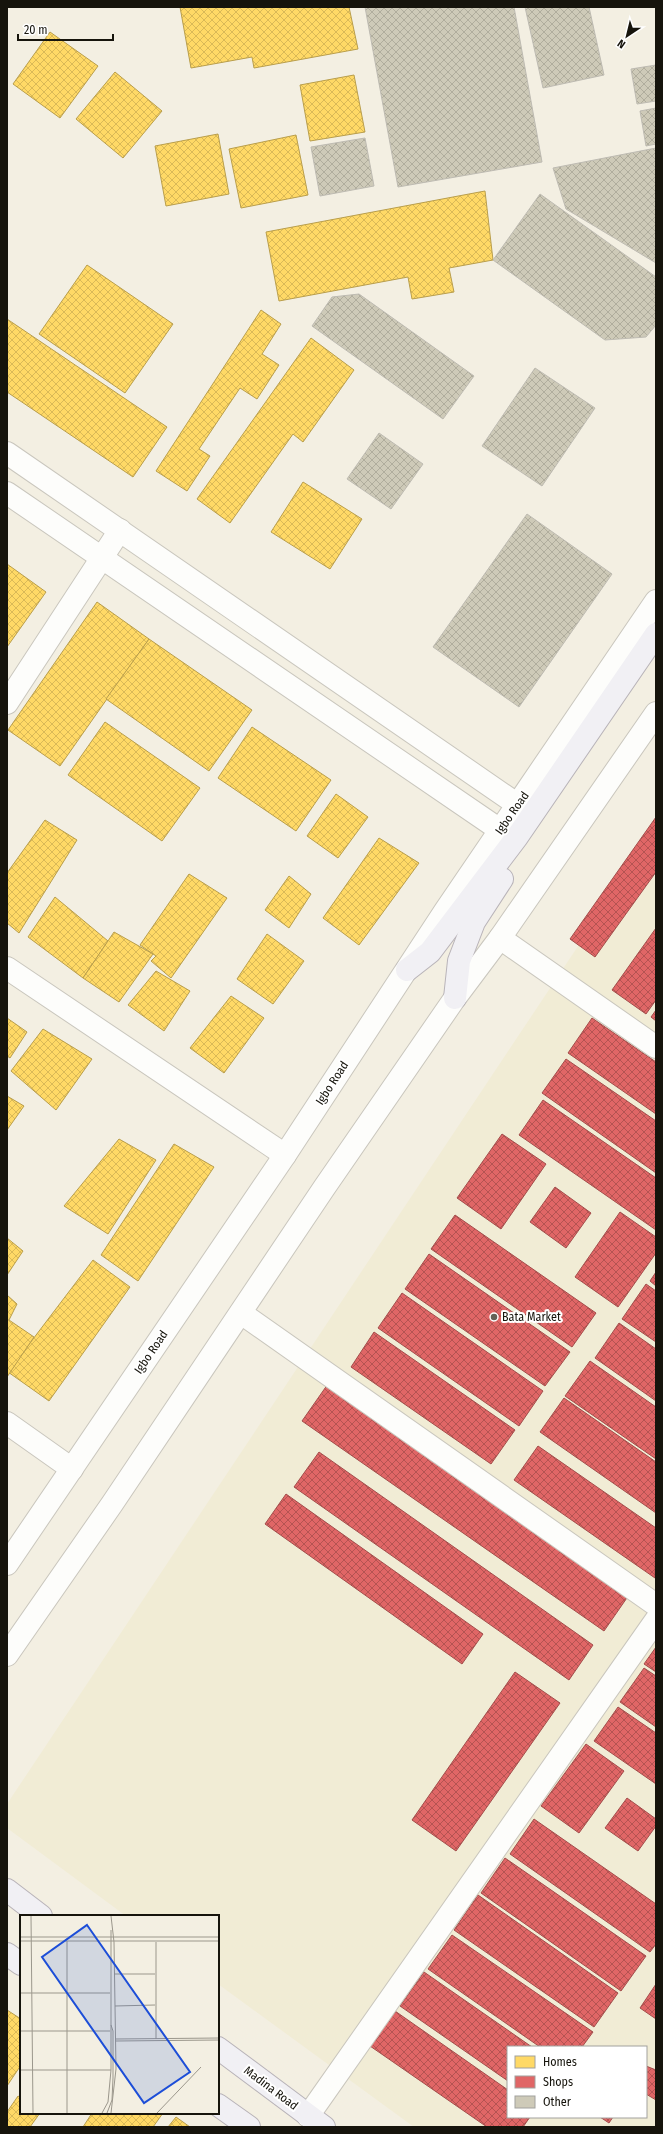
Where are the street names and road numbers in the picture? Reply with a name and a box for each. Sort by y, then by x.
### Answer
street label: Igbo Road [492,789,532,837]
street label: Igbo Road [313,1059,351,1107]
street label: Igbo Road [131,1328,171,1376]
street label: Madina Road [241,2063,301,2113]

